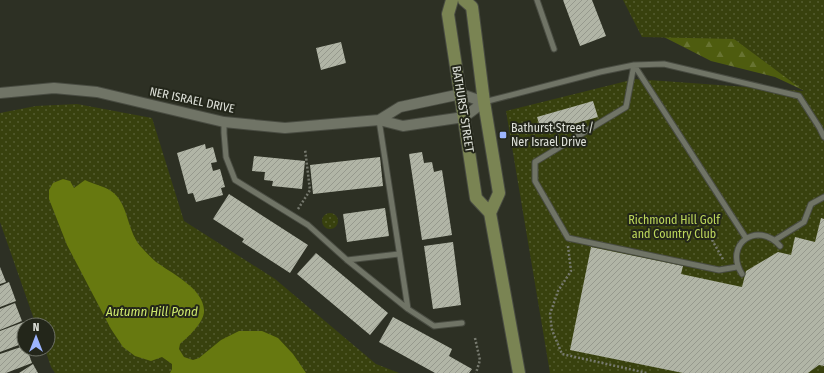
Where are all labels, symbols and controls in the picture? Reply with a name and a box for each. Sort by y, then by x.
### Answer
street label: BATHURST STREET [449,65,477,154]
street label: NER ISRAEL DRIVE [148,84,236,116]
place label: Bathurst Street / Ner Israel Drive [511,121,594,149]
marker: Bathurst Street / Ner Israel Drive [498,130,508,140]
park label: Richmond Hill Golf and Country Club [628,213,721,241]
water label: Autumn Hill Pond [105,304,198,319]
north arrow [16,317,56,357]
text: N [33,321,39,334]

